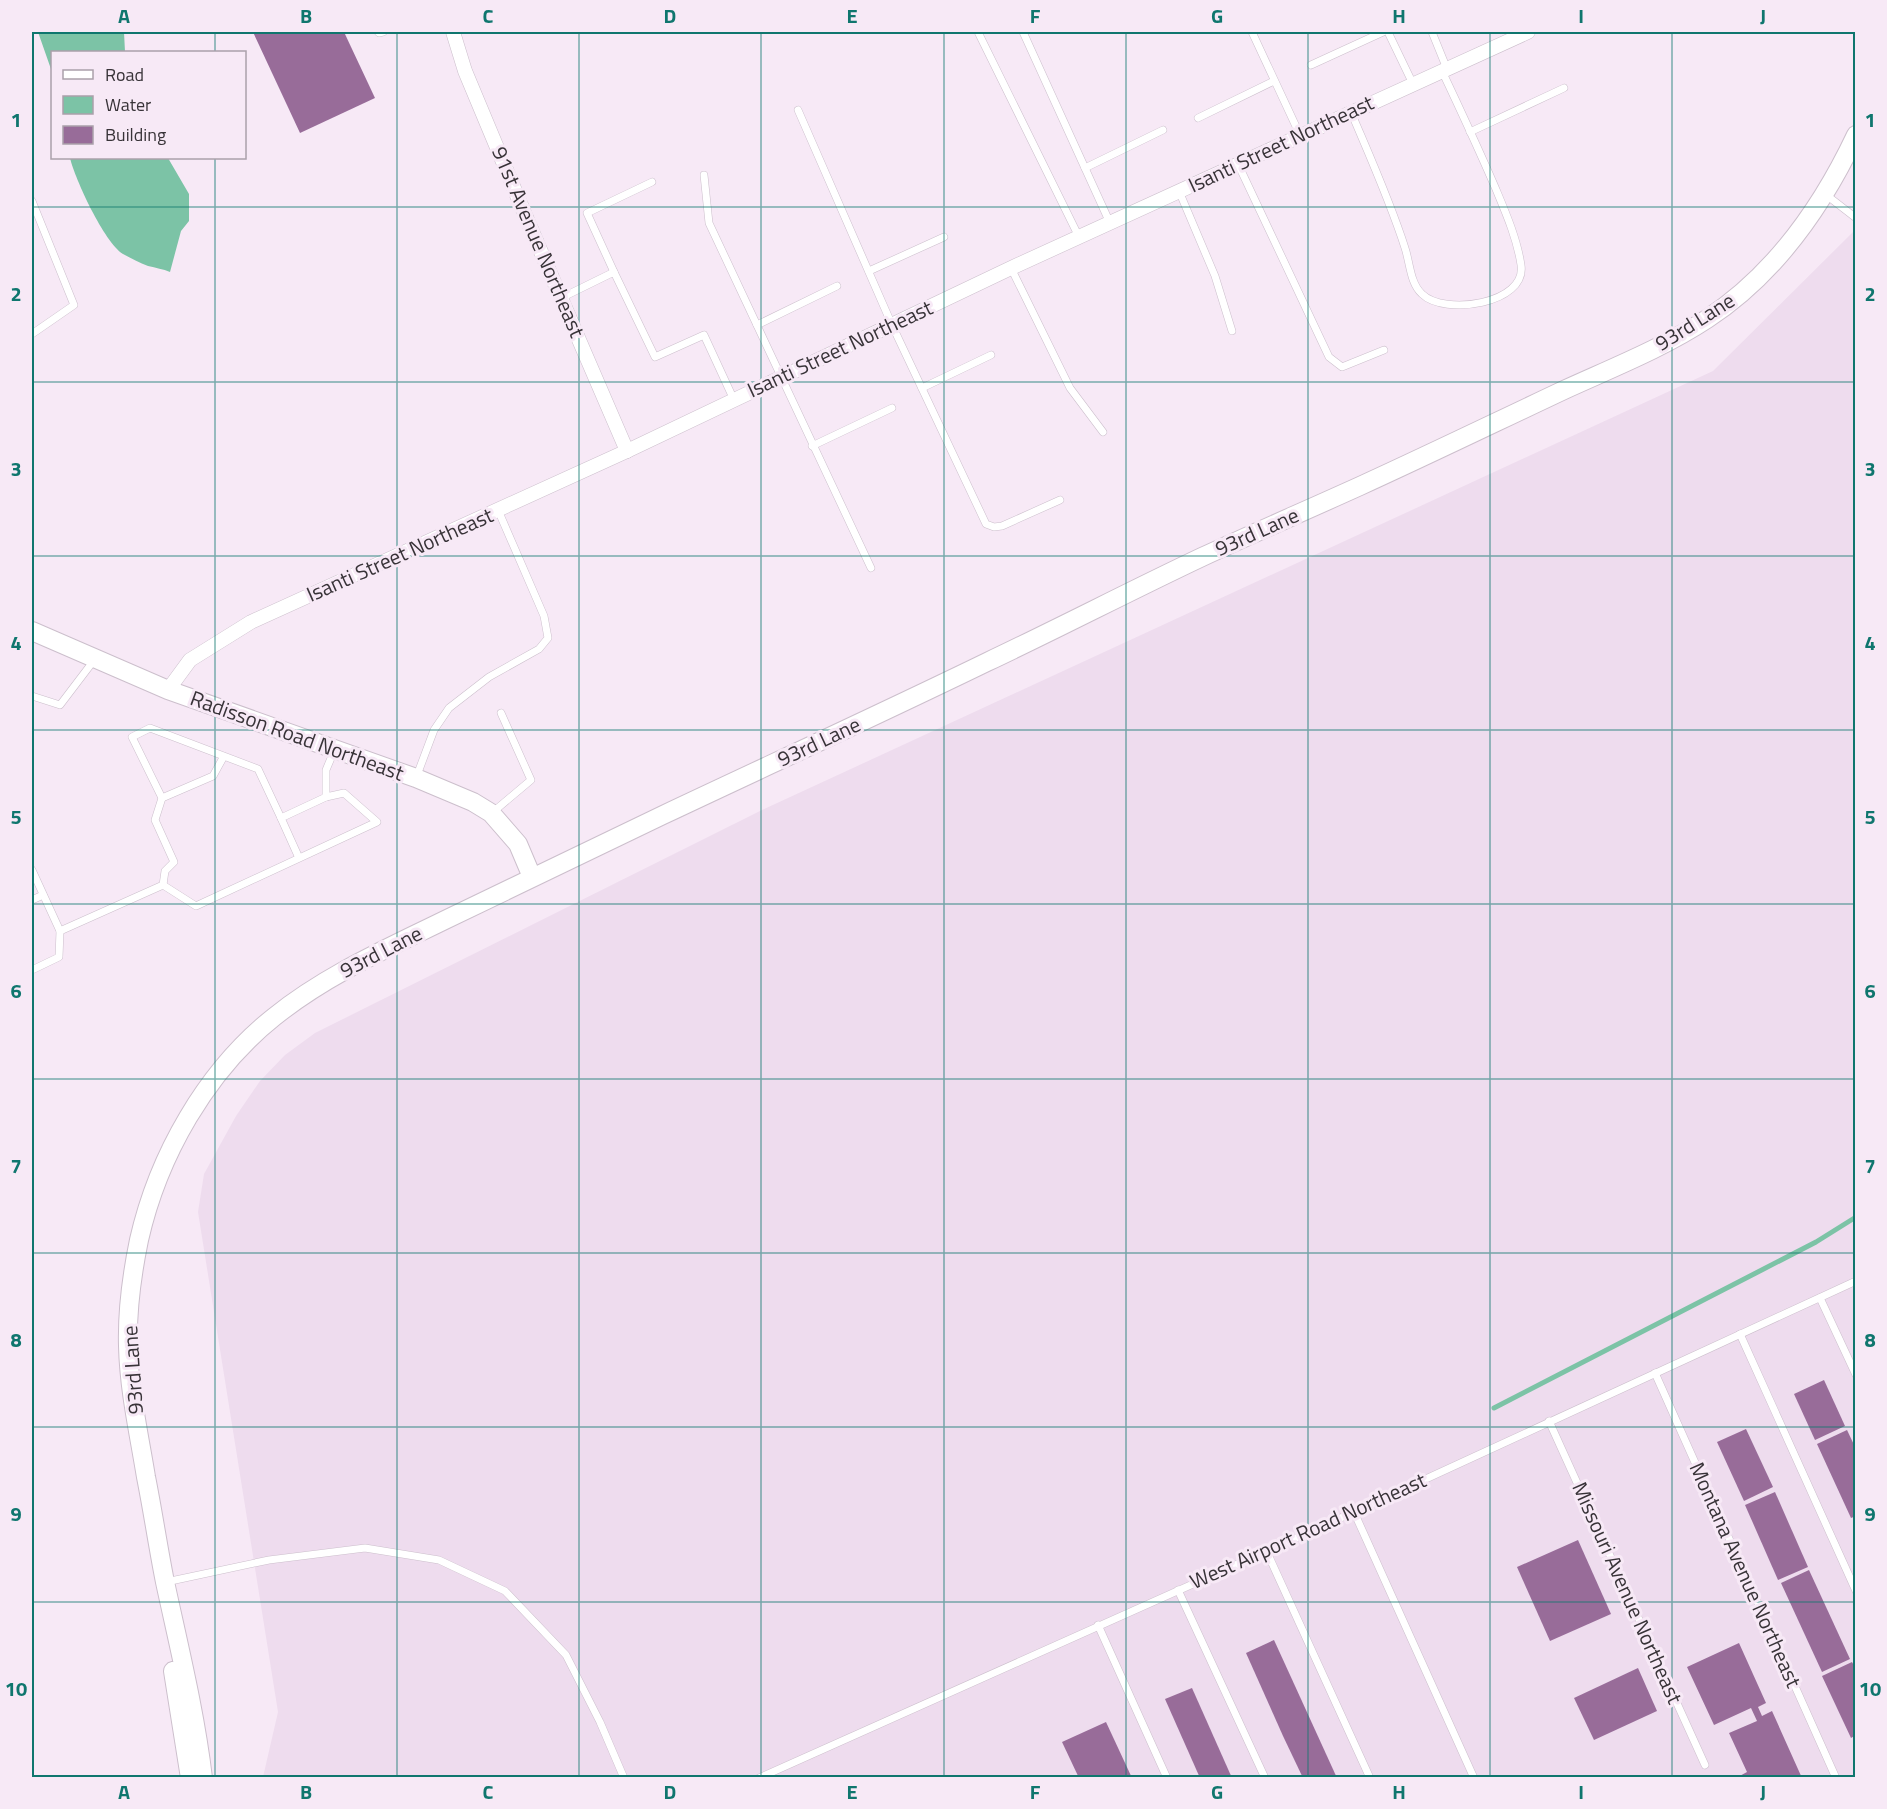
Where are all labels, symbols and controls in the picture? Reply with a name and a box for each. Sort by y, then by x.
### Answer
text: A [118,0,130,31]
text: B [300,0,312,31]
text: C [483,0,494,31]
text: D [664,0,676,31]
text: E [846,0,858,31]
text: F [1030,0,1041,31]
text: G [1211,0,1223,31]
text: H [1392,0,1406,31]
text: I [1578,0,1584,31]
text: J [1760,0,1766,31]
legend [51,51,246,159]
text: Road [105,61,144,88]
street label: Isanti Street Northeast [1183,86,1379,200]
text: Water [105,91,151,118]
text: 1 [10,104,22,135]
text: 1 [1864,104,1876,135]
text: Building [105,121,166,148]
street label: 91st Avenue Northeast [484,141,594,343]
text: 2 [10,278,22,309]
text: 2 [1864,278,1876,309]
street label: 93rd Lane [1648,284,1741,358]
street label: Isanti Street Northeast [742,291,938,405]
text: 3 [10,453,22,484]
text: 3 [1864,453,1876,484]
street label: Isanti Street Northeast [301,498,499,610]
street label: 93rd Lane [1210,498,1304,564]
text: 4 [10,627,22,658]
text: 4 [1864,627,1876,658]
street label: Radisson Road Northeast [186,682,409,789]
street label: 93rd Lane [772,708,866,774]
text: 5 [10,801,22,832]
text: 5 [1864,801,1876,832]
street label: 93rd Lane [334,917,427,986]
text: 6 [10,975,22,1006]
text: 6 [1864,975,1876,1006]
text: 7 [10,1150,22,1181]
text: 7 [1864,1150,1876,1181]
text: 8 [10,1324,22,1355]
text: 8 [1864,1324,1876,1355]
street label: 93rd Lane [113,1325,151,1415]
street label: Montana Avenue Northeast [1682,1457,1810,1693]
street label: West Airport Road Northeast [1184,1463,1432,1597]
street label: Missouri Avenue Northeast [1564,1476,1692,1709]
text: 9 [10,1498,22,1529]
text: 9 [1864,1498,1876,1529]
text: 10 [5,1673,27,1704]
text: 10 [1859,1673,1881,1704]
text: A [118,1776,130,1807]
text: B [300,1776,312,1807]
text: C [483,1776,494,1807]
text: D [664,1776,676,1807]
text: E [846,1776,858,1807]
text: F [1030,1776,1041,1807]
text: G [1211,1776,1223,1807]
text: H [1392,1776,1406,1807]
text: I [1578,1776,1584,1807]
text: J [1760,1776,1766,1807]

